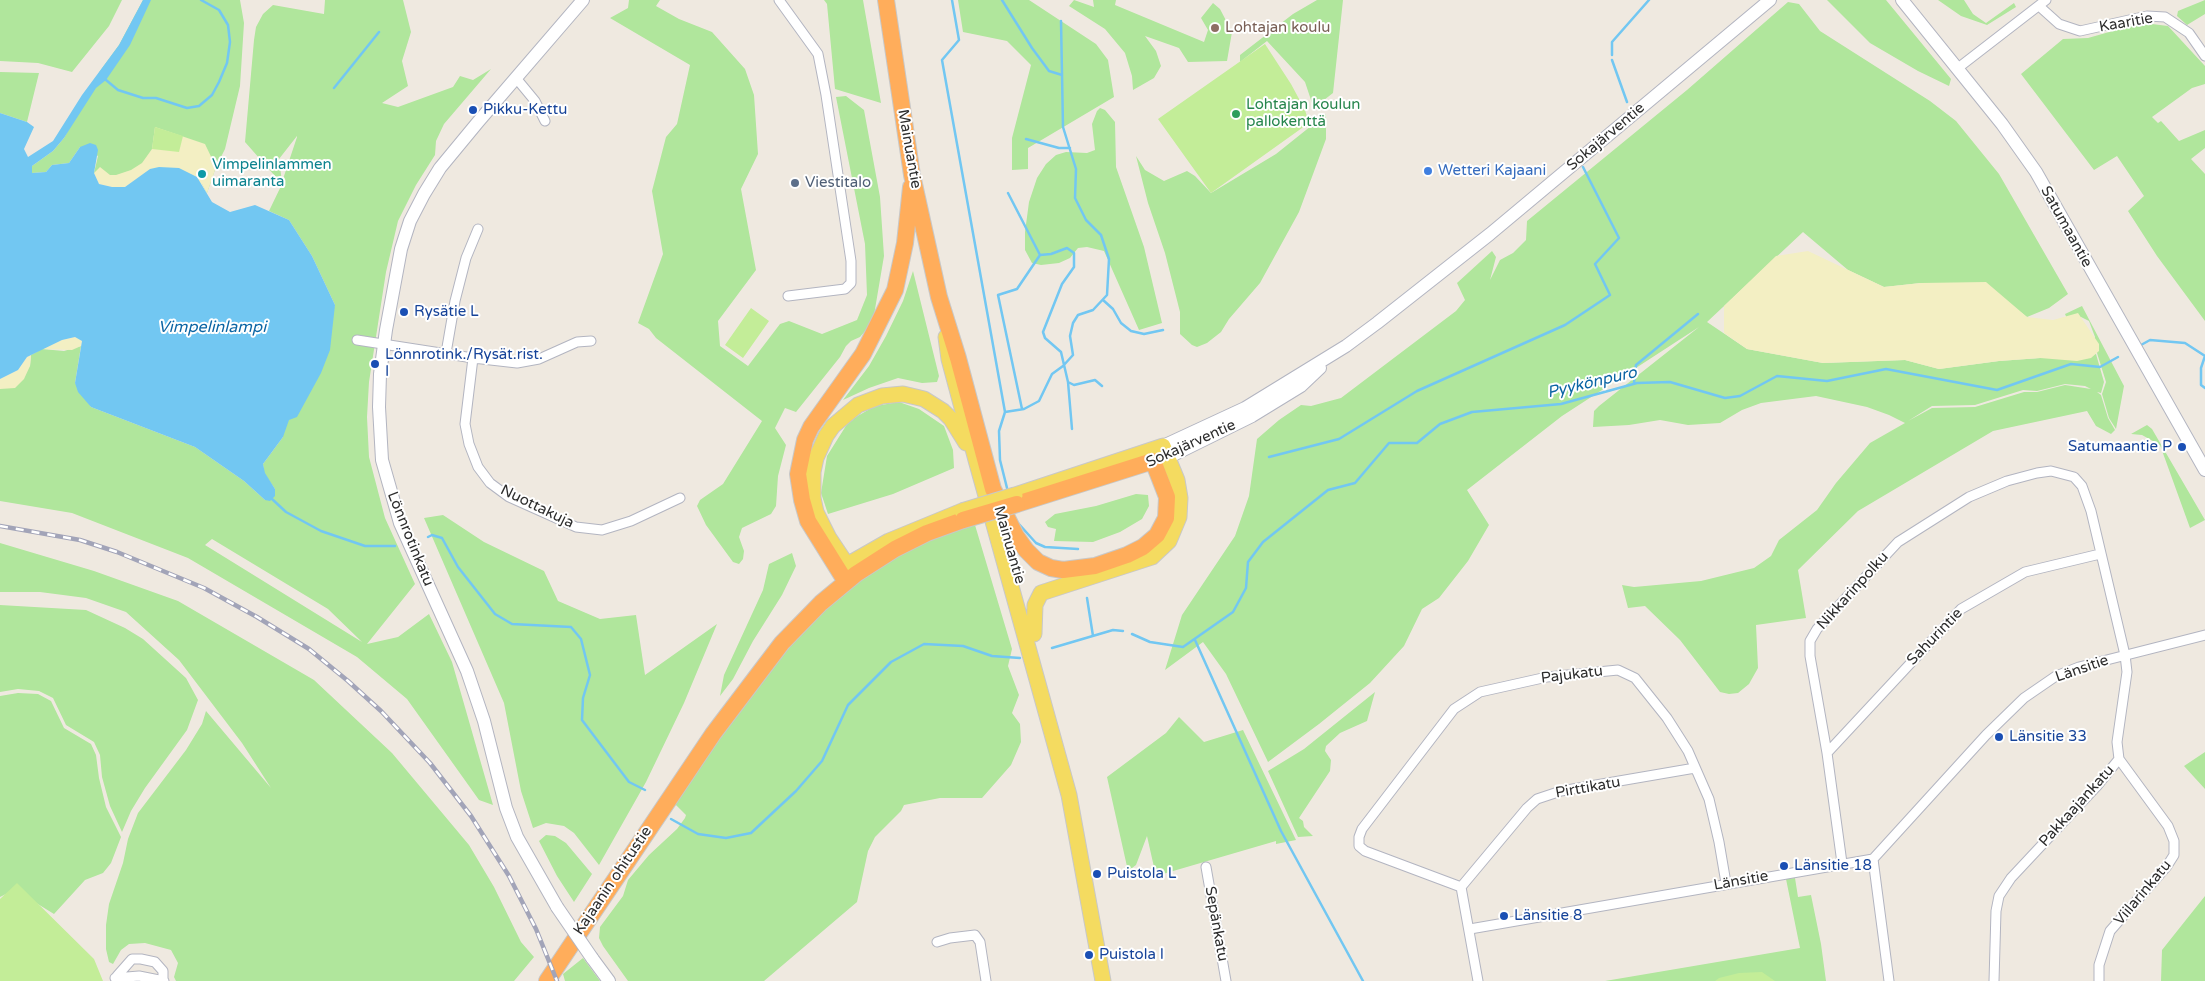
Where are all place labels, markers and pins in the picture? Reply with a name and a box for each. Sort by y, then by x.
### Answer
place label: Lohtajan koulu [1225,19,1330,37]
marker: Lohtajan koulu [1209,22,1221,34]
place label: Lohtajan koulun pallokenttä [1246,96,1360,131]
place label: Pikku-Kettu [483,101,567,119]
marker: Pikku-Kettu [467,104,479,116]
marker: Lohtajan koulun pallokenttä [1230,108,1242,120]
place label: Vimpelinlammen uimaranta [212,156,332,191]
place label: Wetteri Kajaani [1438,162,1546,180]
marker: Wetteri Kajaani [1422,165,1434,177]
marker: Vimpelinlammen uimaranta [196,168,208,180]
place label: Viestitalo [805,174,871,192]
marker: Viestitalo [789,177,801,189]
place label: Rysätie L [414,303,479,321]
marker: Rysätie L [398,306,410,318]
place label: Lönnrotink./Rysät.rist. I [385,346,543,381]
marker: Lönnrotink./Rysät.rist. I [369,358,381,370]
place label: Satumaantie P [2068,438,2172,456]
marker: Satumaantie P [2176,441,2188,453]
place label: Länsitie 33 [2009,728,2087,746]
marker: Länsitie 33 [1993,731,2005,743]
place label: Länsitie 18 [1794,857,1872,875]
marker: Länsitie 18 [1778,860,1790,872]
place label: Puistola L [1107,865,1176,883]
marker: Puistola L [1091,868,1103,880]
place label: Länsitie 8 [1514,907,1582,925]
marker: Länsitie 8 [1498,910,1510,922]
place label: Puistola I [1099,946,1164,964]
marker: Puistola I [1083,949,1095,961]

